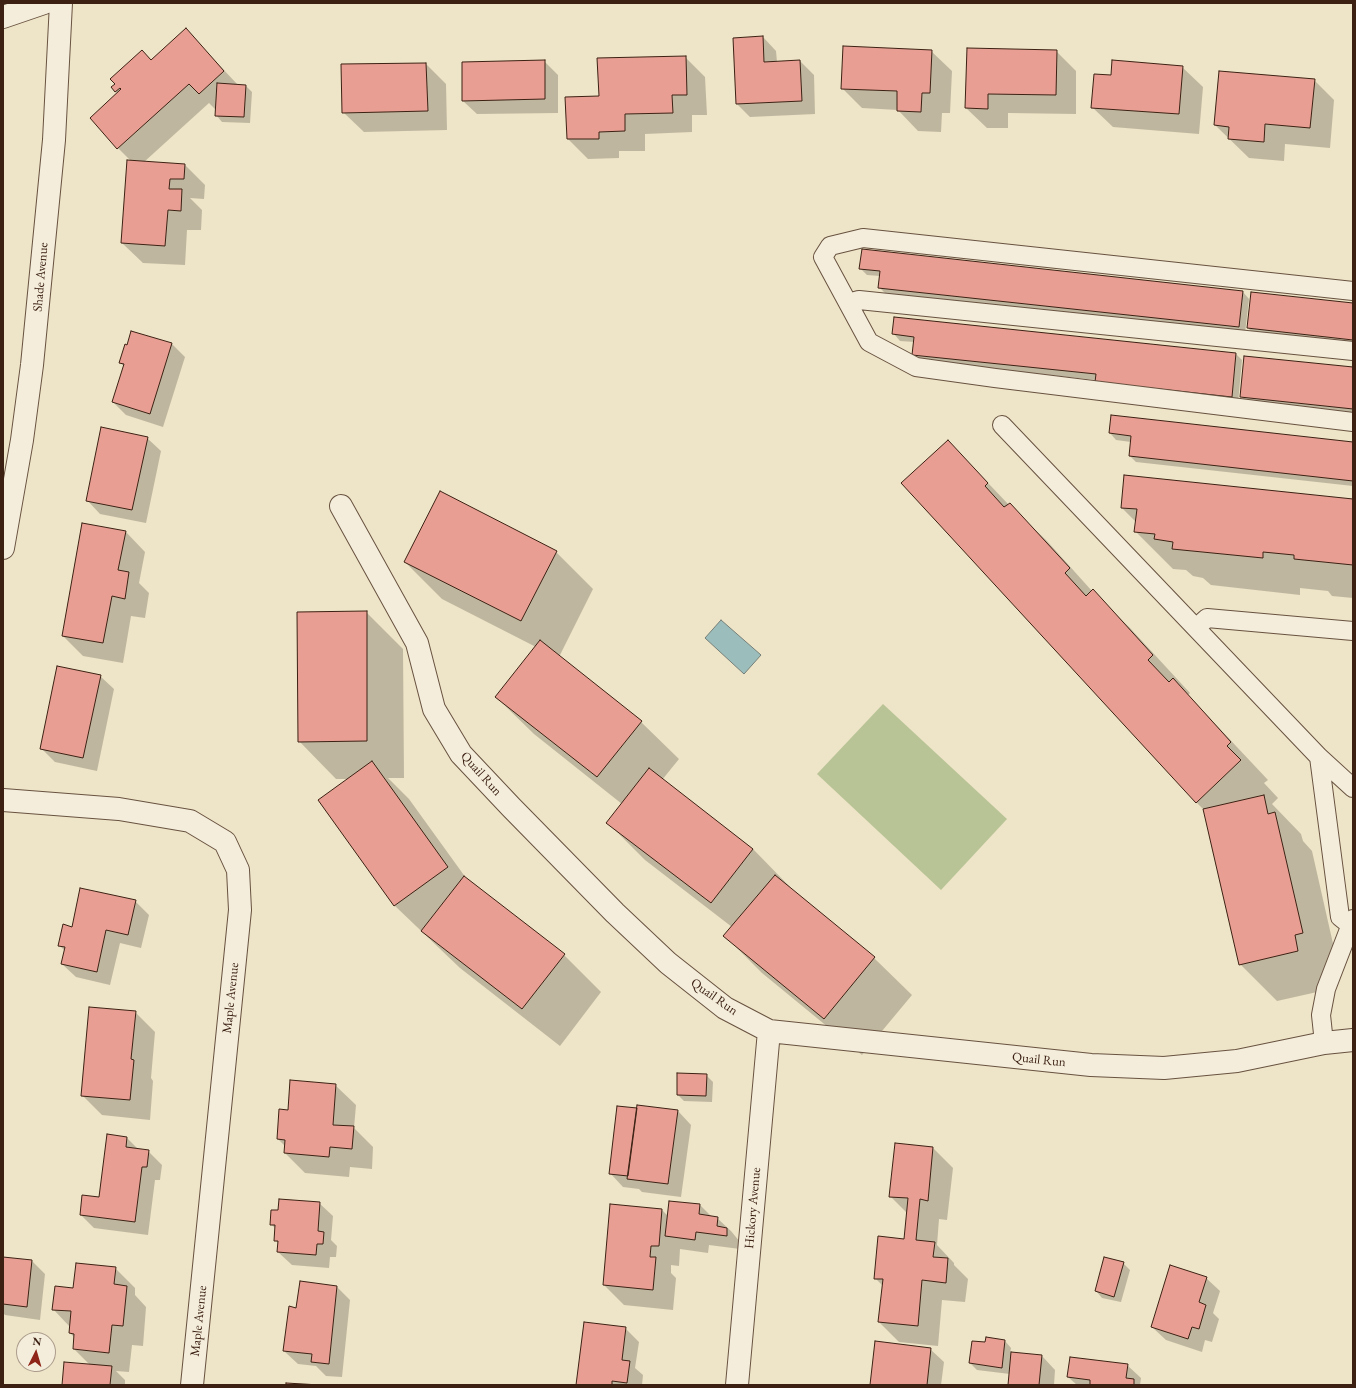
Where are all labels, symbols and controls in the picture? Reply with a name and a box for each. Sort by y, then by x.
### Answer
street label: Shade Avenue [30,242,52,312]
street label: Quail Run [457,749,505,799]
street label: Maple Avenue [220,962,242,1034]
street label: Quail Run [687,975,741,1019]
street label: Quail Run [1011,1049,1067,1071]
street label: Hickory Avenue [742,1167,764,1249]
street label: Maple Avenue [188,1285,210,1357]
north arrow [16,1332,56,1372]
text: N [32,1334,42,1348]

